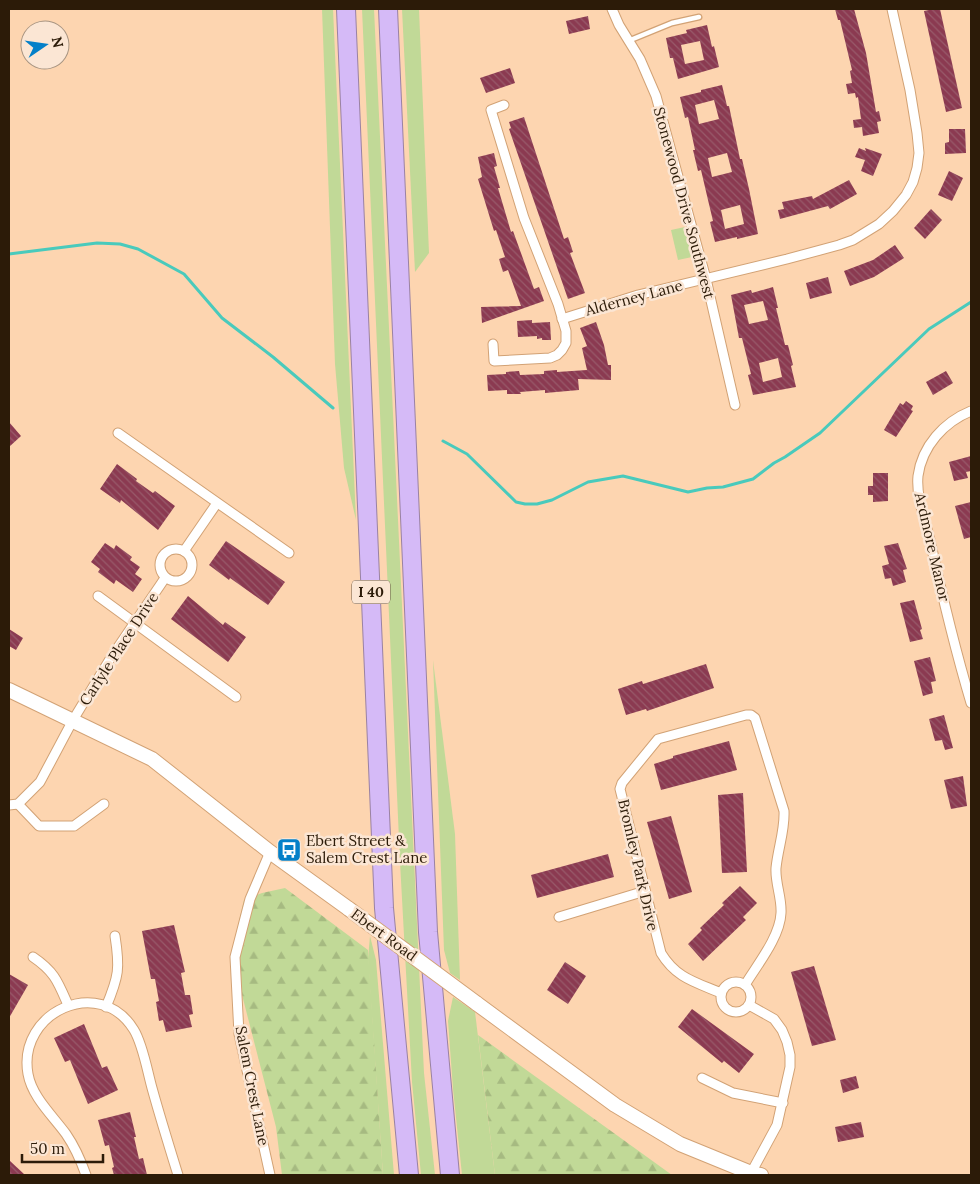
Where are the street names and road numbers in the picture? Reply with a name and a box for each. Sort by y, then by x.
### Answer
street label: Stonewood Drive Southwest [650,105,719,301]
street label: Alderney Lane [582,275,685,320]
street label: Ardmore Manor [910,490,954,604]
road number: I 40 [352,580,390,604]
street label: Carlyle Place Drive [75,589,162,709]
street label: Bromley Park Drive [614,797,663,933]
street label: Ebert Road [347,904,421,965]
street label: Salem Crest Lane [232,1024,273,1147]

